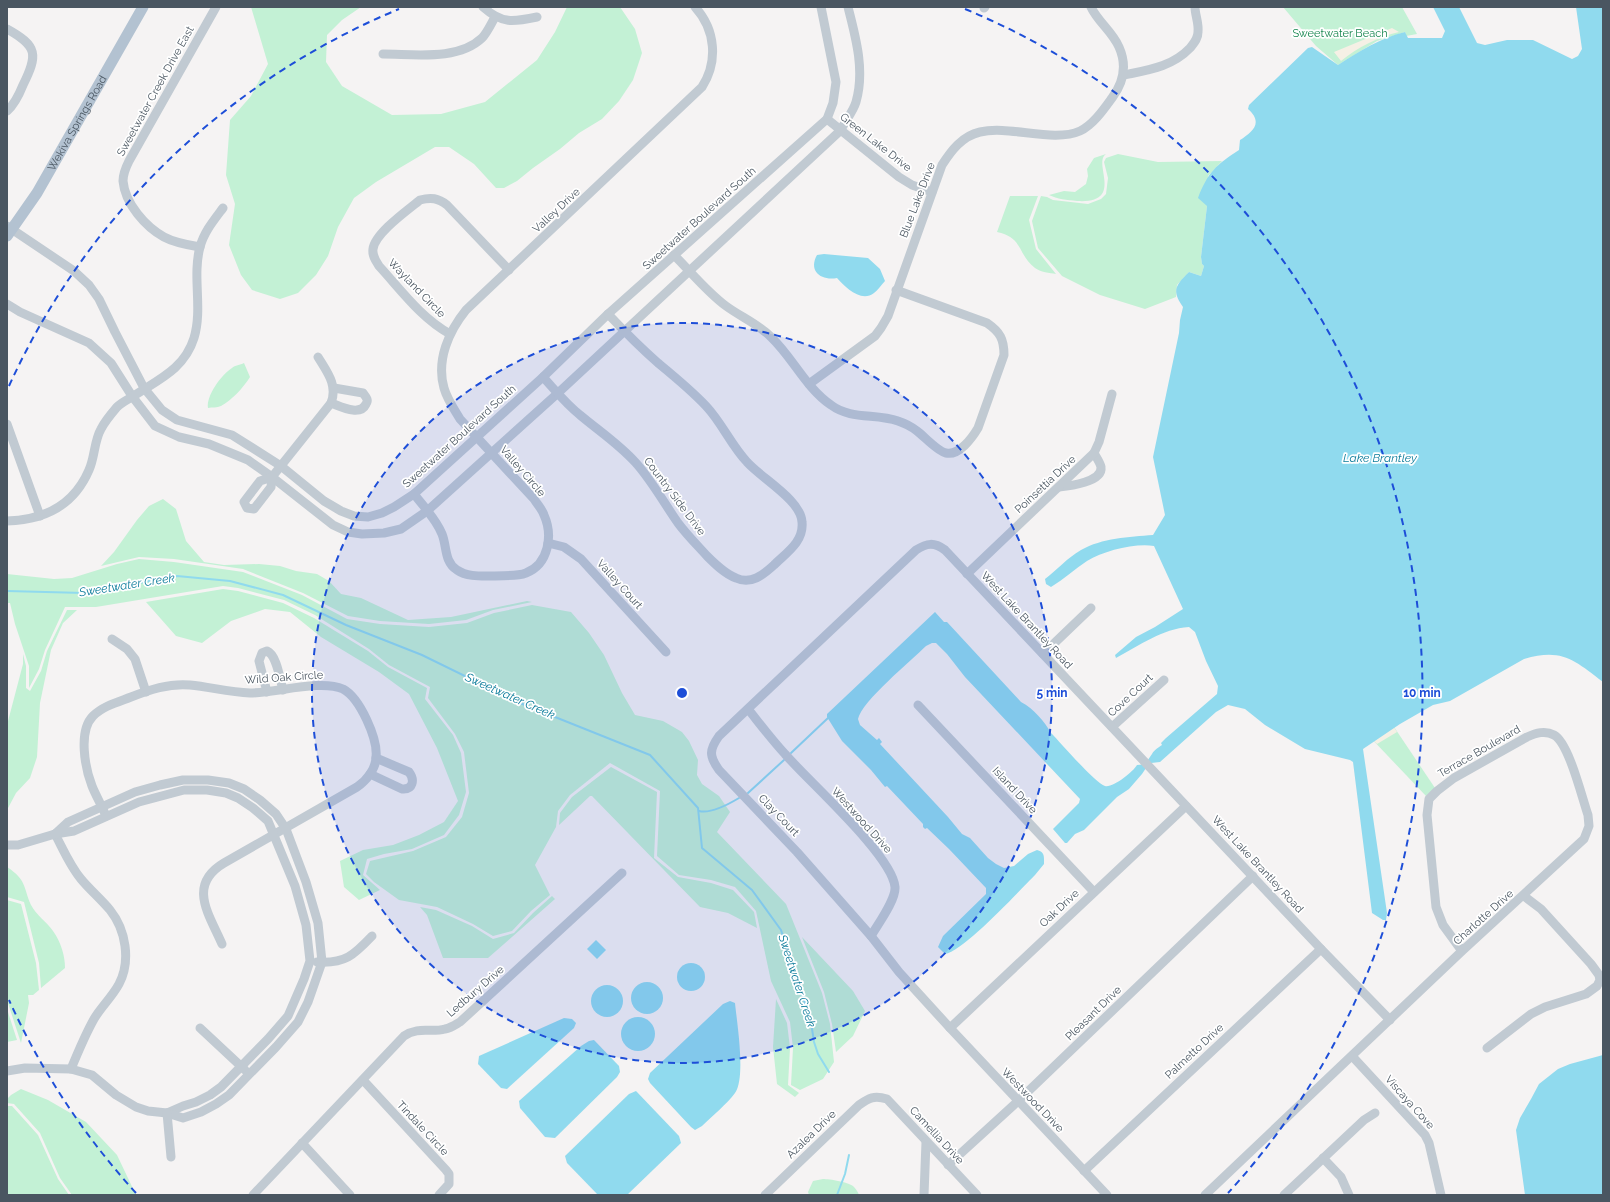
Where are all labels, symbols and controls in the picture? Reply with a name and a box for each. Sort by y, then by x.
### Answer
street label: Sweetwater Creek Drive East [114,24,197,158]
park label: Sweetwater Beach [1292,27,1388,40]
street label: Wekiva Springs Road [45,73,110,173]
street label: Green Lake Drive [837,110,914,175]
street label: Blue Lake Drive [897,160,938,240]
street label: Sweetwater Boulevard South [640,164,759,273]
street label: Valley Drive [530,185,583,236]
street label: Wayland Circle [385,256,448,321]
street label: Sweetwater Boulevard South [400,382,519,491]
street label: Valley Circle [497,443,548,500]
water label: Lake Brantley [1343,451,1418,465]
street label: Poinsettia Drive [1012,452,1079,516]
street label: Country Side Drive [641,455,709,538]
street label: Valley Court [594,557,645,612]
street label: West Lake Brantley Road [978,569,1075,672]
water label: Sweetwater Creek [77,570,176,600]
street label: Wild Oak Circle [244,668,324,687]
water label: Sweetwater Creek [462,670,558,722]
street label: Cove Court [1105,671,1156,720]
centre of rings [675,686,689,700]
text: 5 min [1036,686,1068,700]
text: 10 min [1403,686,1441,700]
street label: Terrace Boulevard [1436,723,1523,780]
street label: Island Drive [990,764,1040,817]
street label: Westwood Drive [829,785,895,856]
street label: Clay Court [756,792,802,839]
street label: West Lake Brantley Road [1209,813,1306,916]
street label: Oak Drive [1037,887,1082,930]
street label: Charlotte Drive [1451,887,1516,948]
water label: Sweetwater Creek [775,932,819,1030]
street label: Ledbury Drive [444,963,507,1020]
street label: Pleasant Drive [1063,983,1124,1043]
street label: Palmetto Drive [1162,1021,1227,1082]
street label: Westwood Drive [999,1066,1067,1135]
street label: Viscaya Cove [1382,1073,1437,1132]
street label: Tindale Circle [394,1098,452,1159]
street label: Camellia Drive [907,1104,967,1167]
street label: Azalea Drive [784,1107,839,1161]

